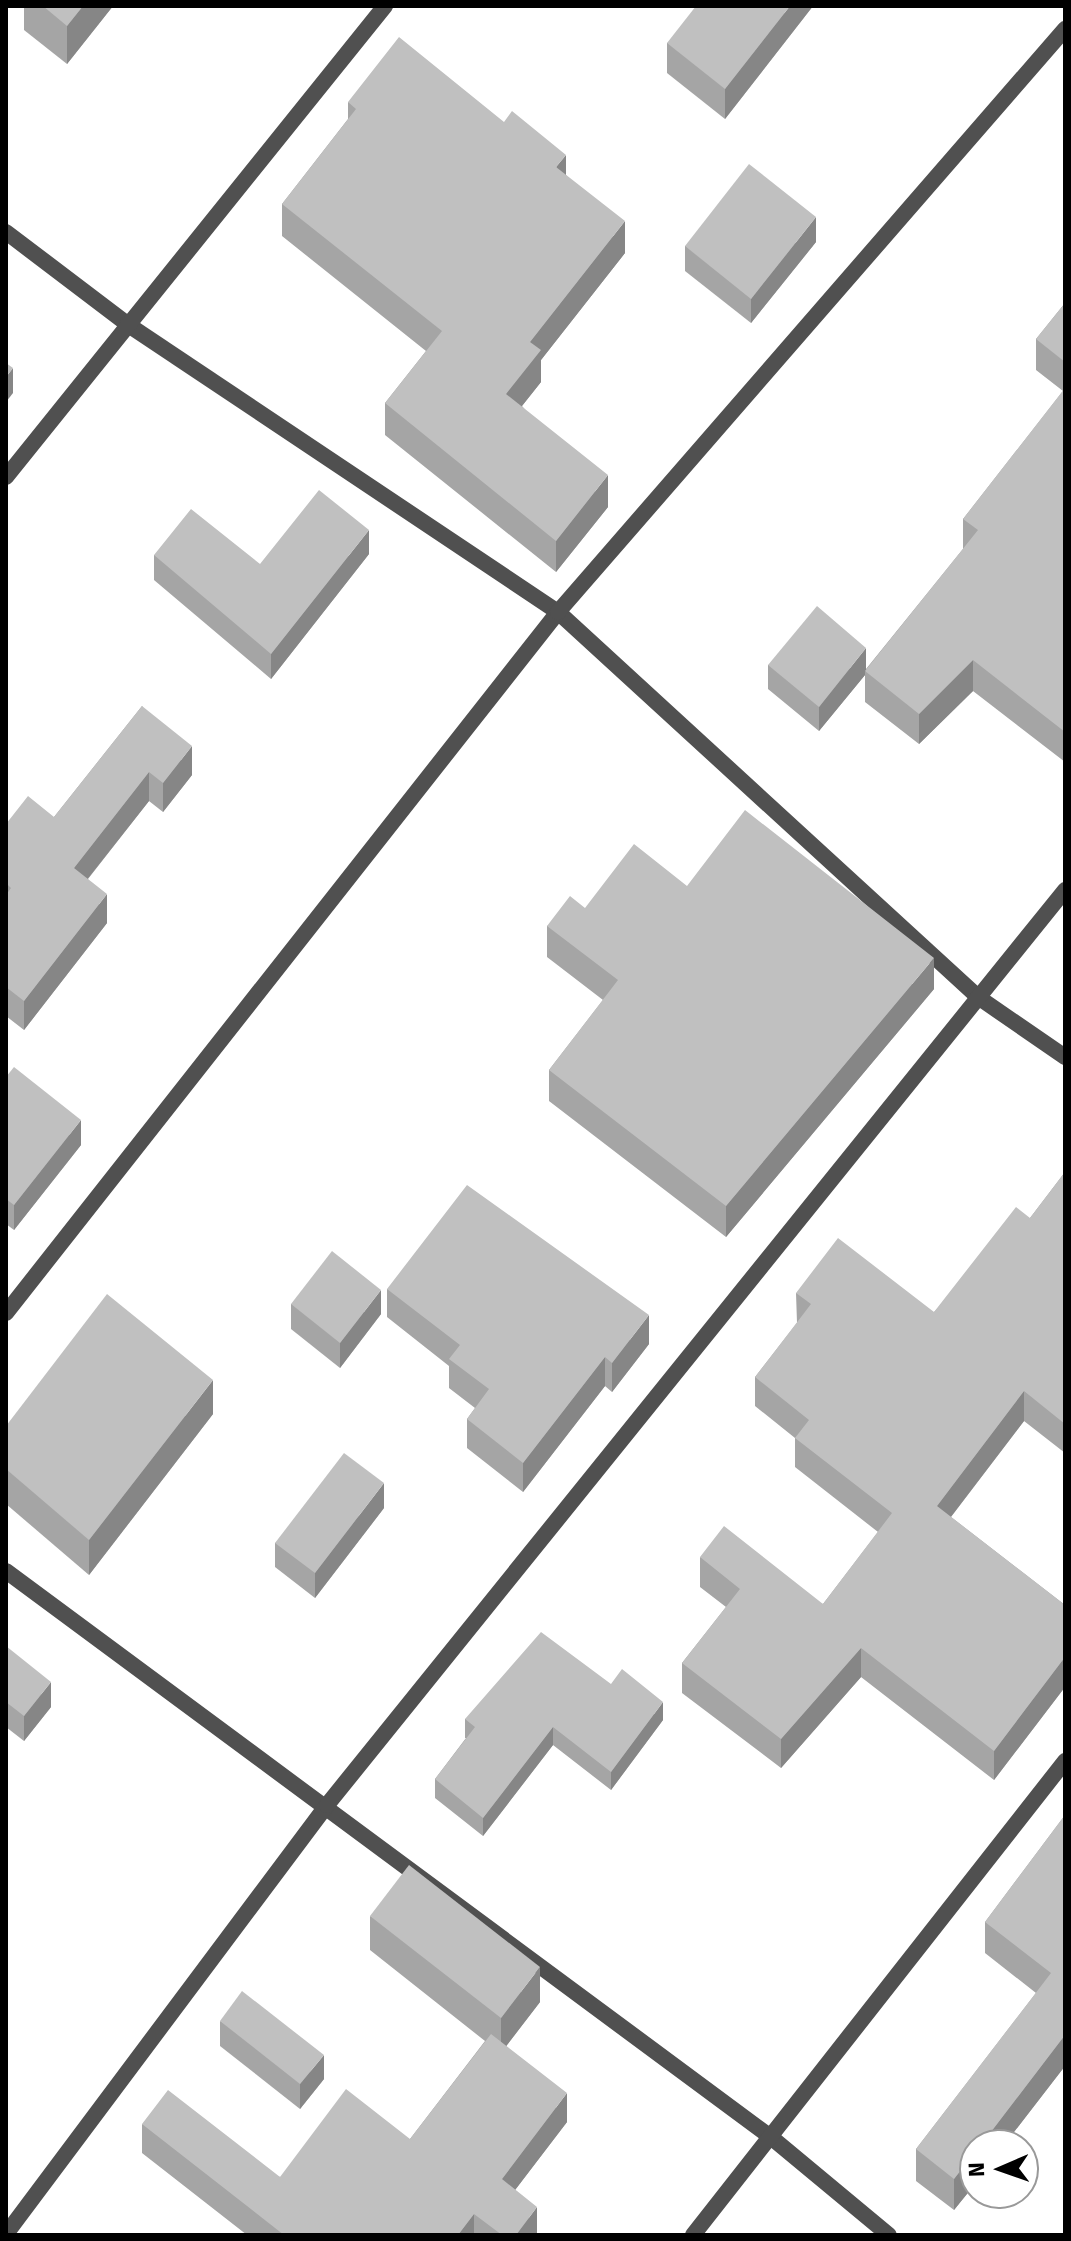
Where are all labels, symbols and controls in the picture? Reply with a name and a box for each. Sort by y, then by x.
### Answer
north arrow [959,2129,1039,2209]
text: N [963,2162,990,2178]

